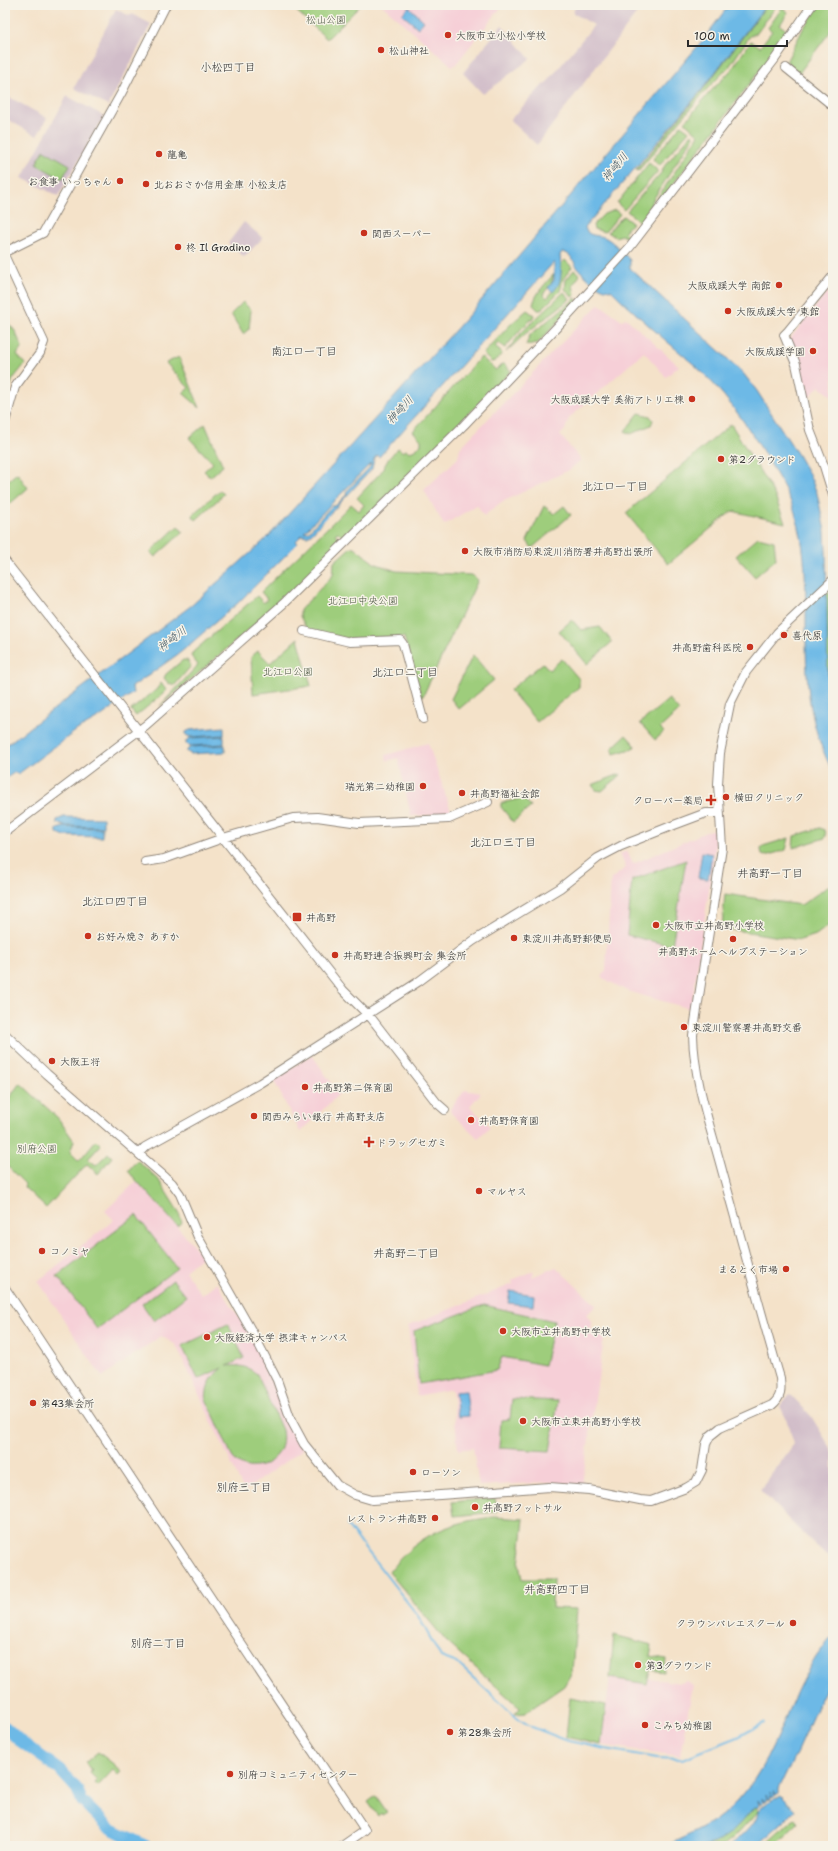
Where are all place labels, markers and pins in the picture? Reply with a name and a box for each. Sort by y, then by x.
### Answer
place label: 大阪市立小松小学校 [456,29,546,42]
marker: 大阪市立小松小学校 [443,30,453,40]
place label: 松山神社 [389,44,429,57]
marker: 松山神社 [376,45,386,55]
place label: 龍亀 [167,148,187,161]
marker: 龍亀 [154,149,164,159]
place label: お食事 いっちゃん [29,175,112,188]
marker: お食事 いっちゃん [115,176,125,186]
place label: 北おおさか信用金庫 小松支店 [154,178,287,191]
marker: 北おおさか信用金庫 小松支店 [141,179,151,189]
place label: 関西スーパー [372,227,432,240]
marker: 関西スーパー [359,228,369,238]
place label: 柊 Il Gradino [186,241,250,254]
marker: 柊 Il Gradino [173,242,183,252]
place label: 大阪成蹊大学 南館 [688,279,771,292]
marker: 大阪成蹊大学 南館 [774,280,784,290]
place label: 大阪成蹊大学 東館 [736,305,819,318]
marker: 大阪成蹊大学 東館 [723,306,733,316]
place label: 大阪成蹊学園 [745,345,805,358]
marker: 大阪成蹊学園 [808,346,818,356]
place label: 大阪成蹊大学 美術アトリエ棟 [551,393,684,406]
marker: 大阪成蹊大学 美術アトリエ棟 [687,394,697,404]
place label: 第2グラウンド [729,453,796,466]
marker: 第2グラウンド [716,454,726,464]
place label: 大阪市消防局東淀川消防署井高野出張所 [473,545,653,558]
marker: 大阪市消防局東淀川消防署井高野出張所 [460,546,470,556]
place label: 喜代原 [792,629,822,642]
marker: 喜代原 [779,630,789,640]
place label: 井高野歯科医院 [672,641,742,654]
marker: 井高野歯科医院 [745,642,755,652]
place label: 瑞光第二幼稚園 [345,780,415,793]
marker: 瑞光第二幼稚園 [418,781,428,791]
place label: 井高野福祉会館 [470,787,540,800]
marker: 井高野福祉会館 [457,788,467,798]
place label: 横田クリニック [734,791,804,804]
marker: 横田クリニック [721,792,731,802]
place label: クローバー薬局 [633,794,703,807]
marker: クローバー薬局 [706,795,716,805]
marker: 井高野 [291,911,303,923]
place label: 井高野 [306,911,336,924]
place label: 大阪市立井高野小学校 [664,919,764,932]
marker: 大阪市立井高野小学校 [651,920,661,930]
place label: お好み焼き あすか [96,930,179,943]
marker: お好み焼き あすか [83,931,93,941]
place label: 東淀川井高野郵便局 [522,932,612,945]
marker: 東淀川井高野郵便局 [509,933,519,943]
marker: 井高野ホームヘルプステーション [728,934,738,944]
place label: 井高野ホームヘルプステーション [658,945,808,958]
place label: 井高野連合振興町会 集会所 [343,949,466,962]
marker: 井高野連合振興町会 集会所 [330,950,340,960]
place label: 東淀川警察署井高野交番 [692,1021,802,1034]
marker: 東淀川警察署井高野交番 [679,1022,689,1032]
place label: 大阪王将 [60,1055,100,1068]
marker: 大阪王将 [47,1056,57,1066]
place label: 井高野第二保育園 [313,1081,393,1094]
marker: 井高野第二保育園 [300,1082,310,1092]
place label: 関西みらい銀行 井高野支店 [262,1110,385,1123]
marker: 関西みらい銀行 井高野支店 [249,1111,259,1121]
place label: 井高野保育園 [479,1114,539,1127]
marker: 井高野保育園 [466,1115,476,1125]
place label: ドラッグセガミ [377,1136,447,1149]
marker: ドラッグセガミ [364,1137,374,1147]
place label: マルヤス [487,1185,527,1198]
marker: マルヤス [474,1186,484,1196]
place label: コノミヤ [50,1245,90,1258]
marker: コノミヤ [37,1246,47,1256]
place label: まるとく市場 [718,1263,778,1276]
marker: まるとく市場 [781,1264,791,1274]
place label: 大阪市立井高野中学校 [511,1325,611,1338]
marker: 大阪市立井高野中学校 [498,1326,508,1336]
place label: 大阪経済大学 摂津キャンパス [215,1331,348,1344]
marker: 大阪経済大学 摂津キャンパス [202,1332,212,1342]
place label: 第43集会所 [41,1397,94,1410]
marker: 第43集会所 [28,1398,38,1408]
place label: 大阪市立東井高野小学校 [531,1415,641,1428]
marker: 大阪市立東井高野小学校 [518,1416,528,1426]
place label: ローソン [421,1466,461,1479]
marker: ローソン [408,1467,418,1477]
place label: 井高野フットサル [483,1501,563,1514]
marker: 井高野フットサル [470,1502,480,1512]
place label: レストラン井高野 [346,1512,427,1525]
marker: レストラン井高野 [430,1513,440,1523]
place label: クラウンバレエスクール [676,1617,785,1630]
marker: クラウンバレエスクール [788,1618,798,1628]
place label: 第3グラウンド [646,1659,713,1672]
marker: 第3グラウンド [633,1660,643,1670]
place label: こみち幼稚園 [653,1719,713,1732]
marker: こみち幼稚園 [640,1720,650,1730]
place label: 第28集会所 [458,1726,512,1739]
marker: 第28集会所 [445,1727,455,1737]
place label: 別府コミュニティセンター [238,1768,358,1781]
marker: 別府コミュニティセンター [225,1769,235,1779]

